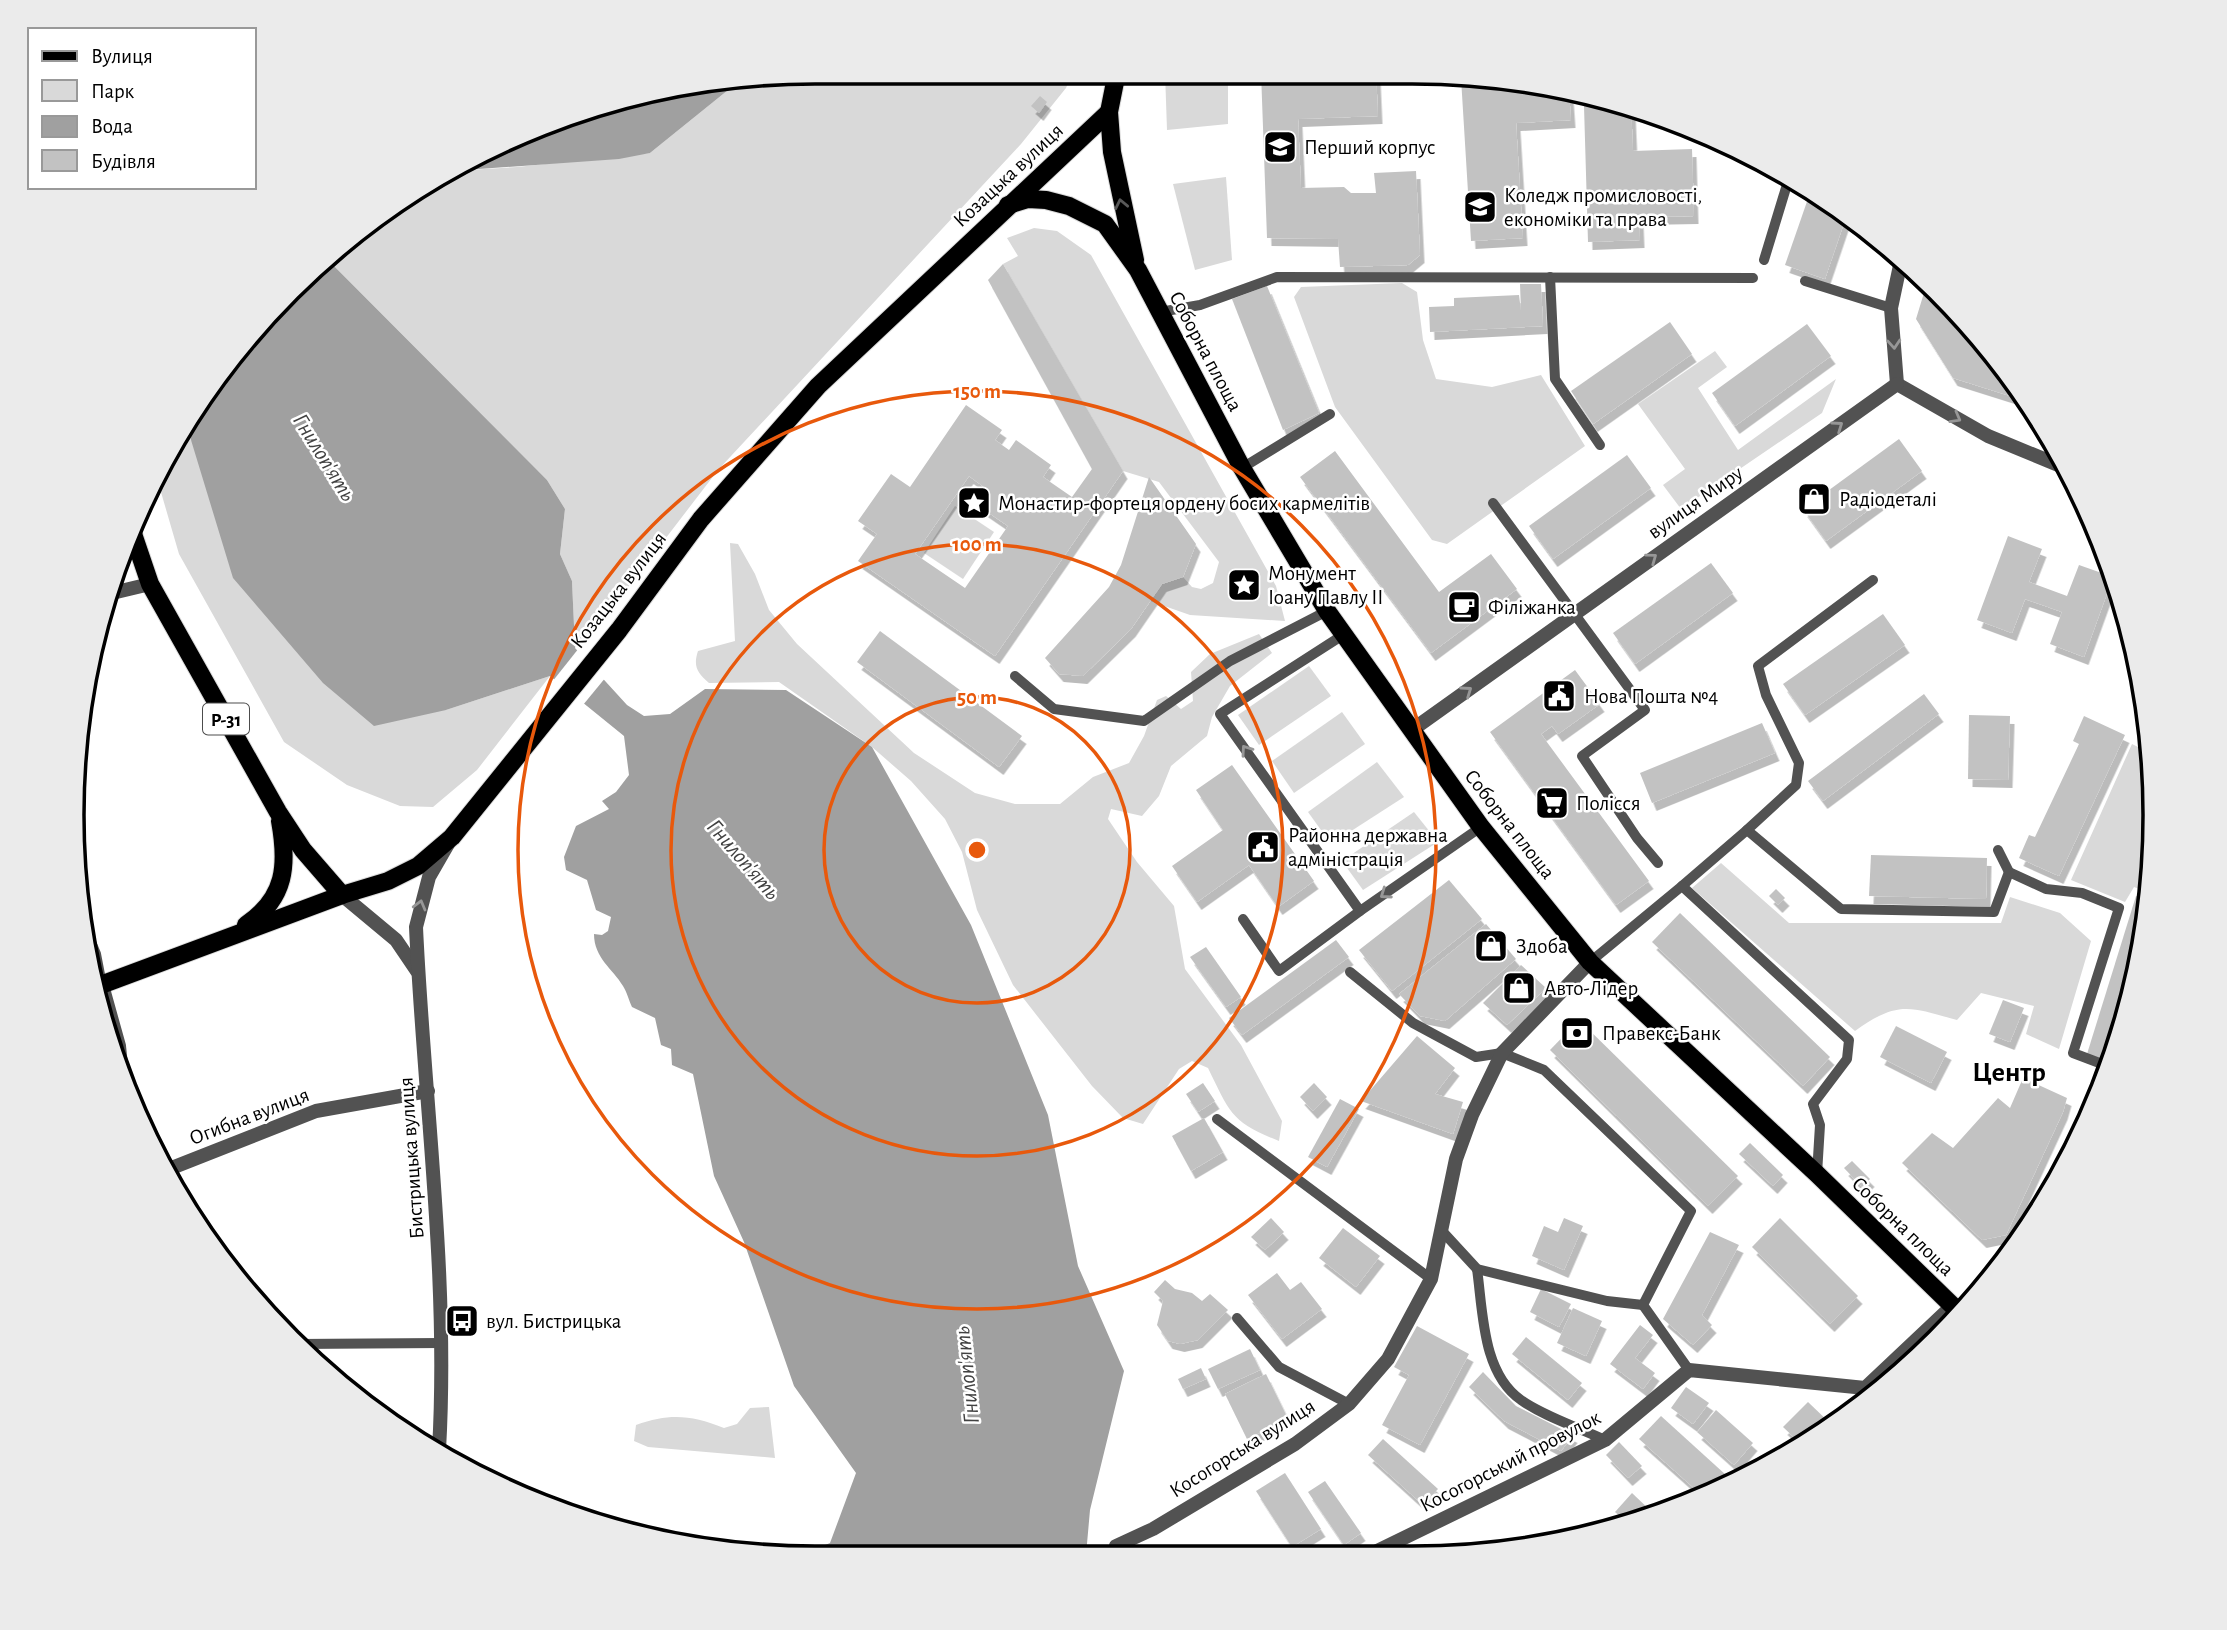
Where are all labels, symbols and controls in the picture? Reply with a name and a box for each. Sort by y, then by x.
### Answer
legend [28,28,256,189]
text: Вулиця [91,46,153,67]
text: Парк [91,81,135,102]
text: Вода [91,116,133,137]
street label: Козацька вулиця [949,119,1067,231]
school or university icon: Перший корпус [1261,128,1299,166]
place label: Перший корпус [1304,137,1436,158]
text: Будівля [91,151,156,172]
place label: Коледж промисловості, економіки та права [1504,185,1702,230]
school or university icon: Коледж промисловості, економіки та права [1461,188,1499,226]
one-way arrow [1115,198,1129,210]
street label: Соборна площа [1165,288,1246,415]
one-way arrow [1886,339,1901,350]
text: 150 m [953,381,1001,402]
water label: Гнилоп'ять [288,410,360,506]
one-way arrow [1949,410,1962,423]
one-way arrow [1830,422,1843,434]
street label: вулиця Миру [1644,462,1747,543]
shop icon: Радіодеталі [1795,480,1833,518]
place icon: Монастир-фортеця ордену босих кармелітів [955,484,993,522]
place label: Радіодеталі [1839,489,1937,510]
place label: Монастир-фортеця ордену босих кармелітів [998,493,1370,514]
street label: Козацька вулиця [567,528,670,653]
text: 100 m [952,534,1002,555]
one-way arrow [1644,554,1657,566]
place label: Монумент Іоану Павлу ІІ [1268,563,1384,608]
place icon: Монумент Іоану Павлу ІІ [1225,566,1263,604]
cafe icon: Філіжанка [1445,588,1483,626]
place label: Філіжанка [1488,597,1576,618]
public building icon: Нова Пошта №4 [1540,677,1578,715]
place label: Нова Пошта №4 [1584,686,1718,707]
text: 50 m [957,687,997,708]
one-way arrow [1459,687,1472,699]
road number: Р-31 [203,704,249,734]
one-way arrow [1242,745,1254,758]
street label: Соборна площа [1460,766,1559,883]
supermarket icon: Полісся [1533,784,1571,822]
place label: Полісся [1576,793,1641,814]
water label: Гнилоп'ять [702,815,784,905]
place label: Районна державна адміністрація [1288,825,1448,870]
public building icon: Районна державна адміністрація [1244,828,1282,866]
centre of rings [965,838,989,862]
one-way arrow [1380,886,1393,898]
one-way arrow [412,899,426,911]
shop icon: Здоба [1472,927,1510,965]
place label: Здоба [1516,936,1568,957]
shop icon: Авто-Лідер [1500,969,1538,1007]
place label: Авто-Лідер [1544,978,1638,999]
bank icon: Правекс-Банк [1558,1014,1596,1052]
place label: Правекс-Банк [1602,1023,1721,1044]
district label: Центр [1972,1059,2046,1087]
street label: Бистрицька вулиця [395,1076,428,1240]
street label: Огибна вулиця [186,1084,312,1149]
street label: Соборна площа [1848,1173,1958,1280]
bus stop icon: вул. Бистрицька [443,1302,481,1340]
place label: вул. Бистрицька [486,1311,622,1332]
water label: Гнилоп'ять [951,1325,984,1425]
street label: Косогорська вулиця [1166,1395,1319,1502]
street label: Косогорський провулок [1417,1407,1604,1516]

